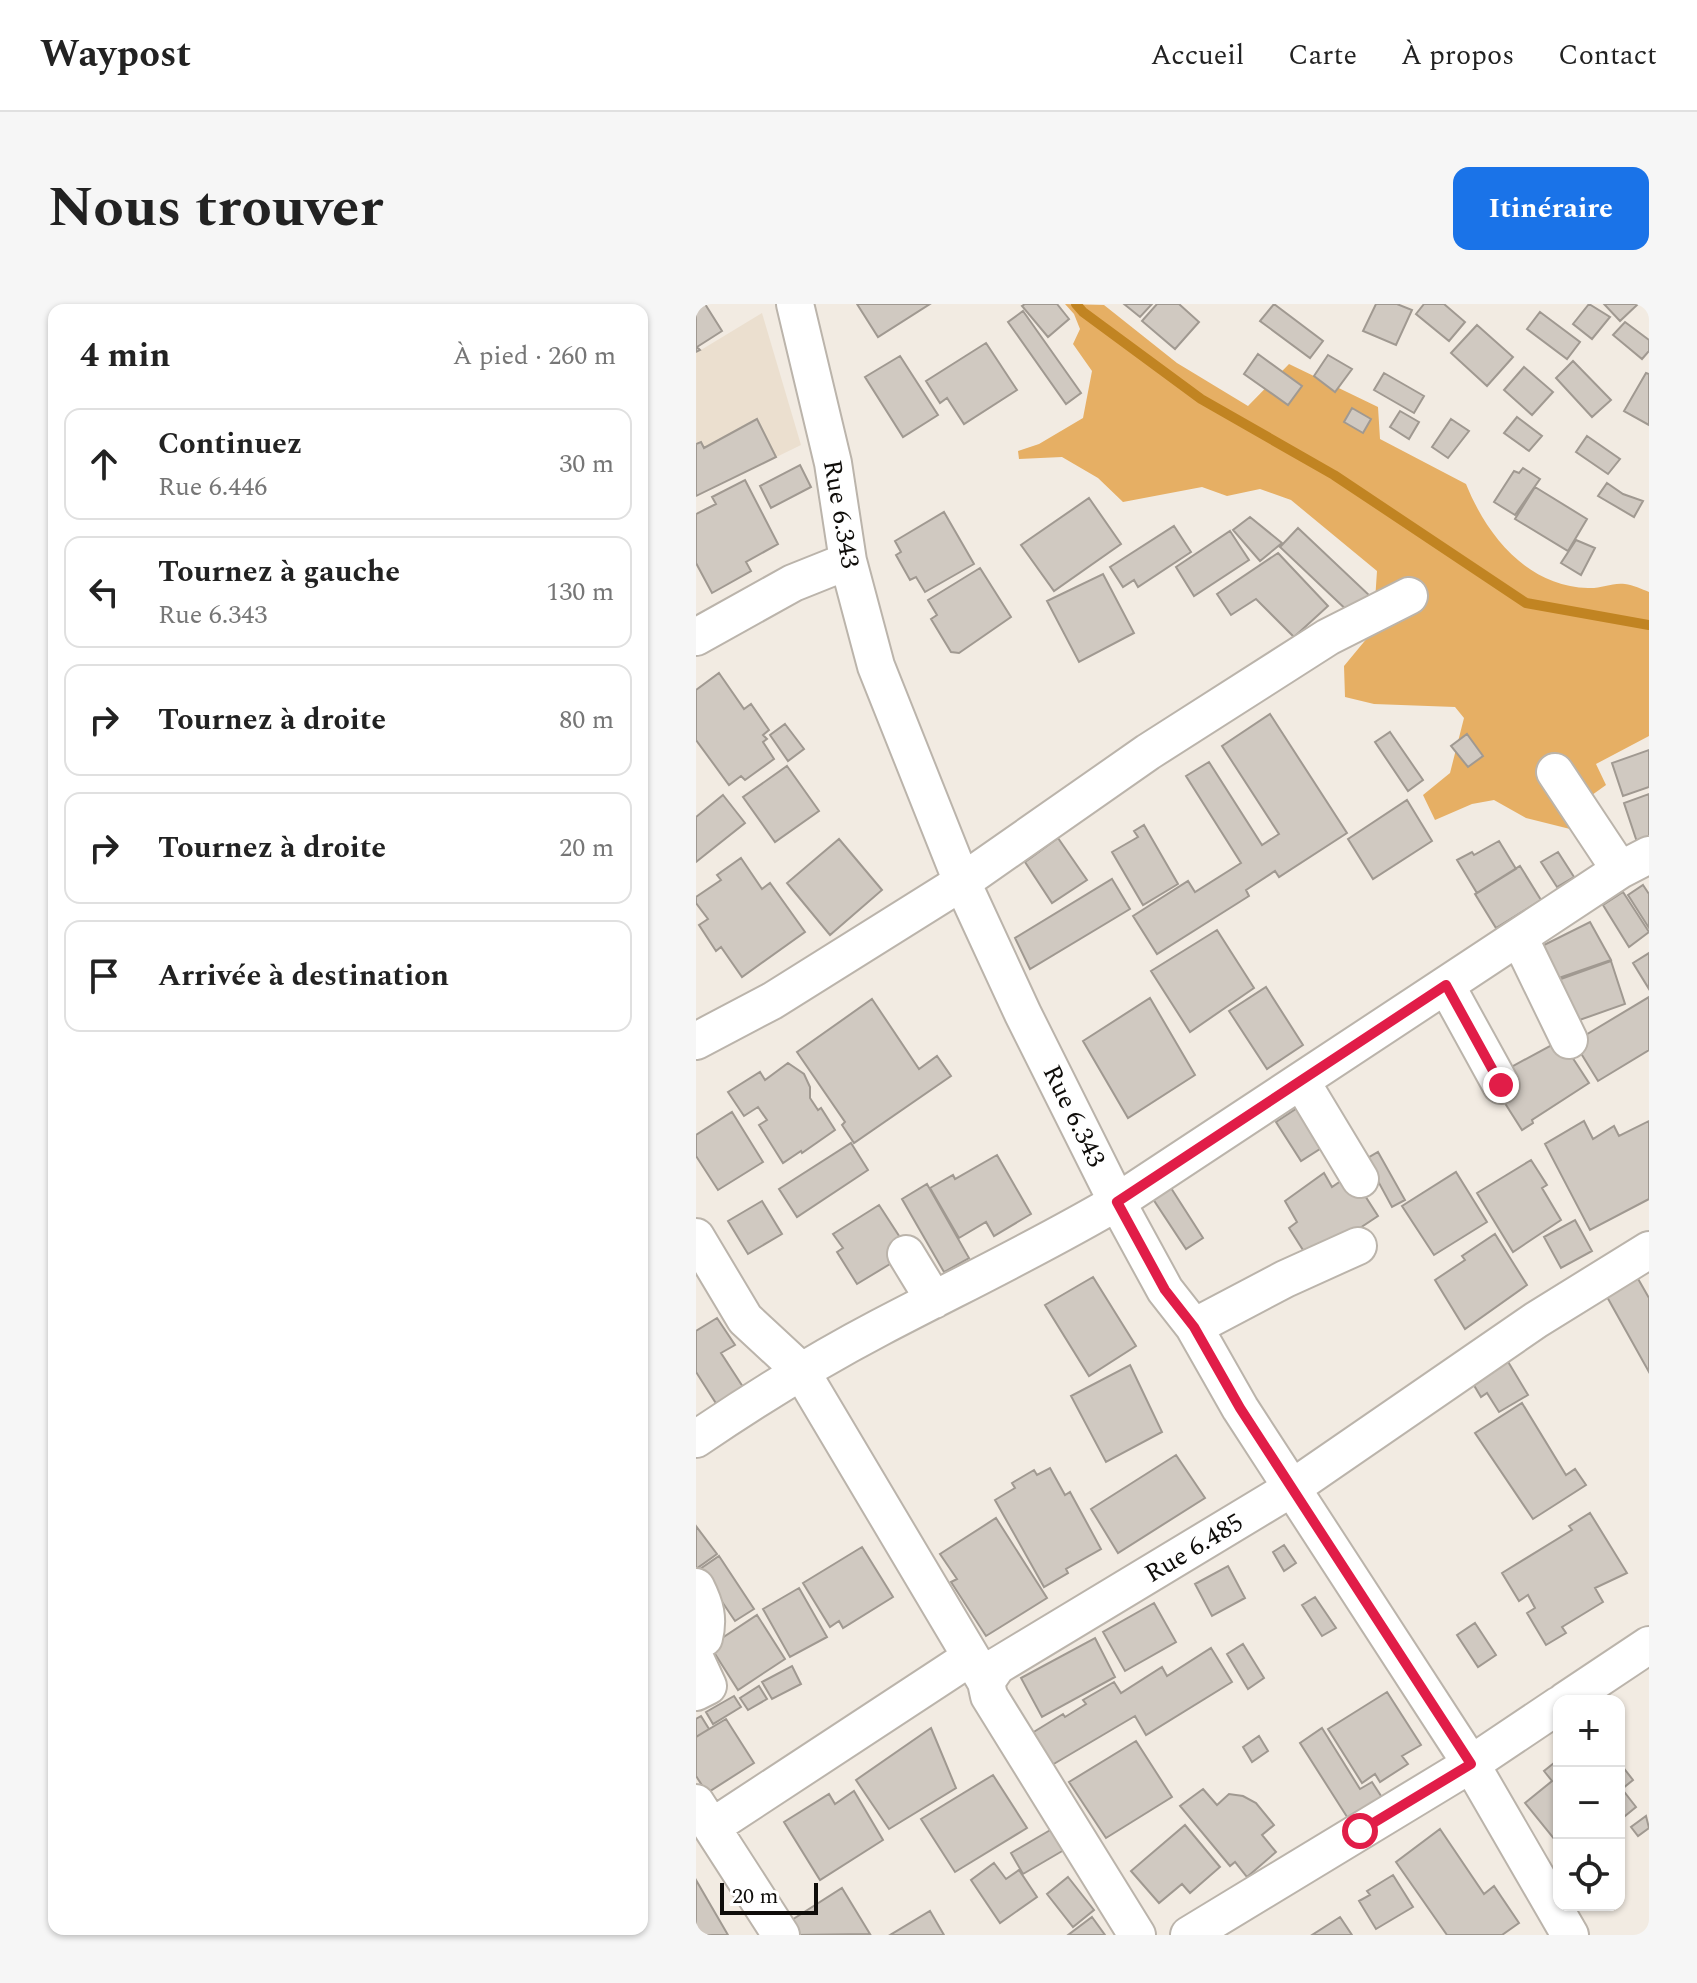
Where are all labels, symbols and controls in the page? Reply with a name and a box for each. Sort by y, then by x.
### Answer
text: Waypost [40,26,191,84]
text: Accueil [1151,34,1244,77]
text: Carte [1288,34,1357,77]
text: À propos [1401,34,1514,77]
text: Contact [1558,34,1657,77]
text: Nous trouver [48,166,383,251]
button: Itinéraire [1453,167,1649,250]
text: 4 min [80,330,170,382]
text: À pied · 260 m [453,336,616,376]
text: Continuez [158,421,302,467]
icon: ahead [82,442,126,486]
text: 30 m [559,444,614,484]
street label: Rue 6.343 [812,457,870,571]
text: Rue 6.446 [158,467,267,507]
text: Tournez à gauche [158,549,400,595]
icon: left [82,570,126,614]
text: 130 m [546,572,614,612]
text: Rue 6.343 [158,595,267,635]
text: Tournez à droite [158,697,386,743]
icon: right [82,698,126,742]
text: 80 m [559,700,614,740]
text: Tournez à droite [158,825,386,871]
icon: right [82,826,126,870]
text: 20 m [559,828,614,868]
text: Arrivée à destination [158,953,449,999]
icon: arrive [82,954,126,998]
street label: Rue 6.343 [1032,1058,1116,1174]
route end [1483,1067,1519,1103]
street label: Rue 6.485 [1137,1503,1251,1593]
map controls [1553,1695,1625,1911]
button: + [1553,1695,1625,1767]
button: − [1553,1767,1625,1839]
route start [1342,1813,1378,1849]
button: locate [1553,1839,1625,1911]
scale bar [720,1879,818,1915]
text: 20 m [732,1880,778,1913]

